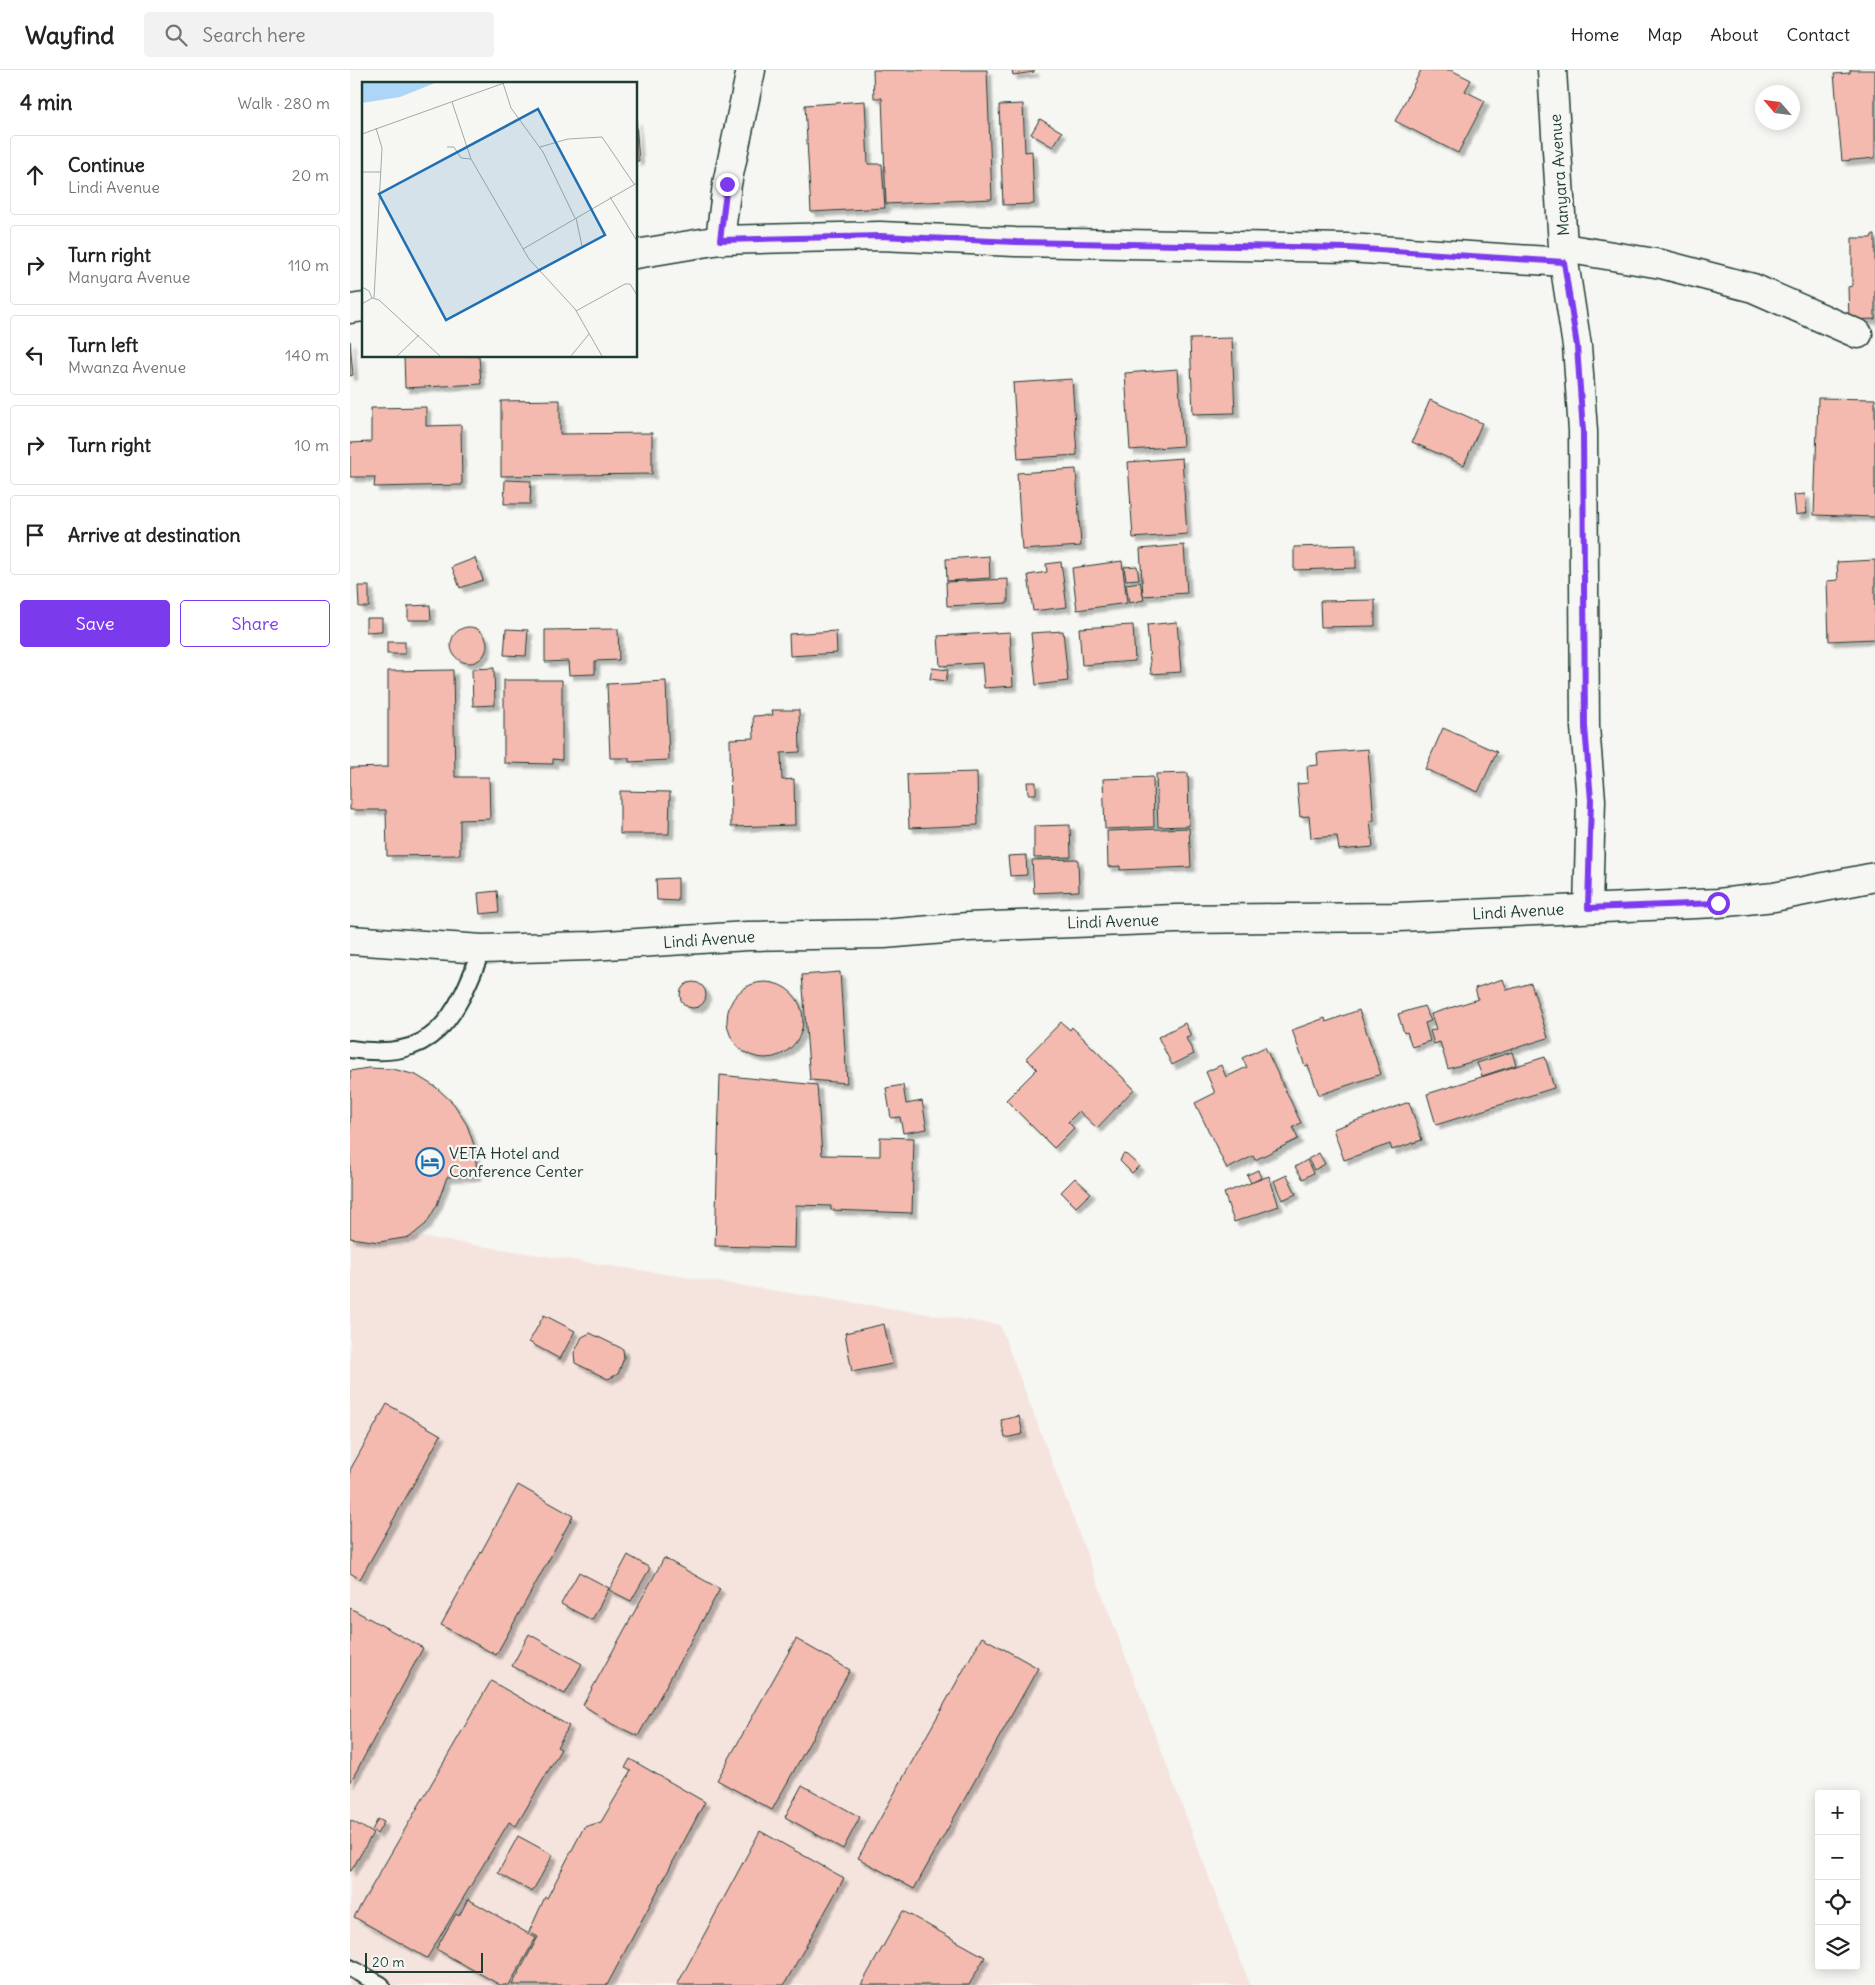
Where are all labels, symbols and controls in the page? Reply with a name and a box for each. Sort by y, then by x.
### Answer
search box [144,12,494,57]
text: Wayfind [25,20,114,50]
icon: search [162,21,190,49]
text: Search here [202,23,306,47]
text: Home [1571,23,1619,46]
text: Map [1647,23,1682,46]
text: About [1710,23,1758,46]
text: Contact [1786,23,1850,46]
inset map [362,82,638,358]
north arrow [1755,85,1800,130]
text: 4 min [20,89,72,116]
text: Walk · 280 m [238,93,330,113]
street label: Manyara Avenue [1545,113,1573,237]
text: Continue [68,153,145,177]
icon: ahead [21,161,49,189]
text: 20 m [292,165,329,185]
route end [716,173,739,196]
text: Lindi Avenue [68,177,160,197]
text: Turn right [68,243,151,267]
icon: right [21,251,49,279]
text: 110 m [288,255,329,275]
text: Manyara Avenue [68,267,190,287]
text: Turn left [68,333,138,357]
icon: left [21,341,49,369]
text: 140 m [285,345,329,365]
text: Mwanza Avenue [68,357,186,377]
icon: right [21,431,49,459]
text: Turn right [68,433,151,457]
text: 10 m [294,435,329,455]
icon: arrive [21,521,49,549]
text: Arrive at destination [68,523,241,547]
button: Save [20,600,170,647]
button: Share [180,600,330,647]
route start [1707,892,1730,915]
street label: Lindi Avenue [1472,899,1564,923]
street label: Lindi Avenue [1067,909,1159,933]
street label: Lindi Avenue [662,926,756,952]
place label: VETA Hotel and Conference Center [449,1143,584,1181]
hotel icon: VETA Hotel and Conference Center [415,1147,445,1177]
map controls [1815,1790,1860,1970]
button: + [1815,1790,1860,1835]
button: − [1815,1835,1860,1880]
button: locate [1815,1880,1860,1925]
button: layers [1815,1925,1860,1970]
scale bar [365,1950,482,1973]
text: 20 m [372,1953,405,1971]

